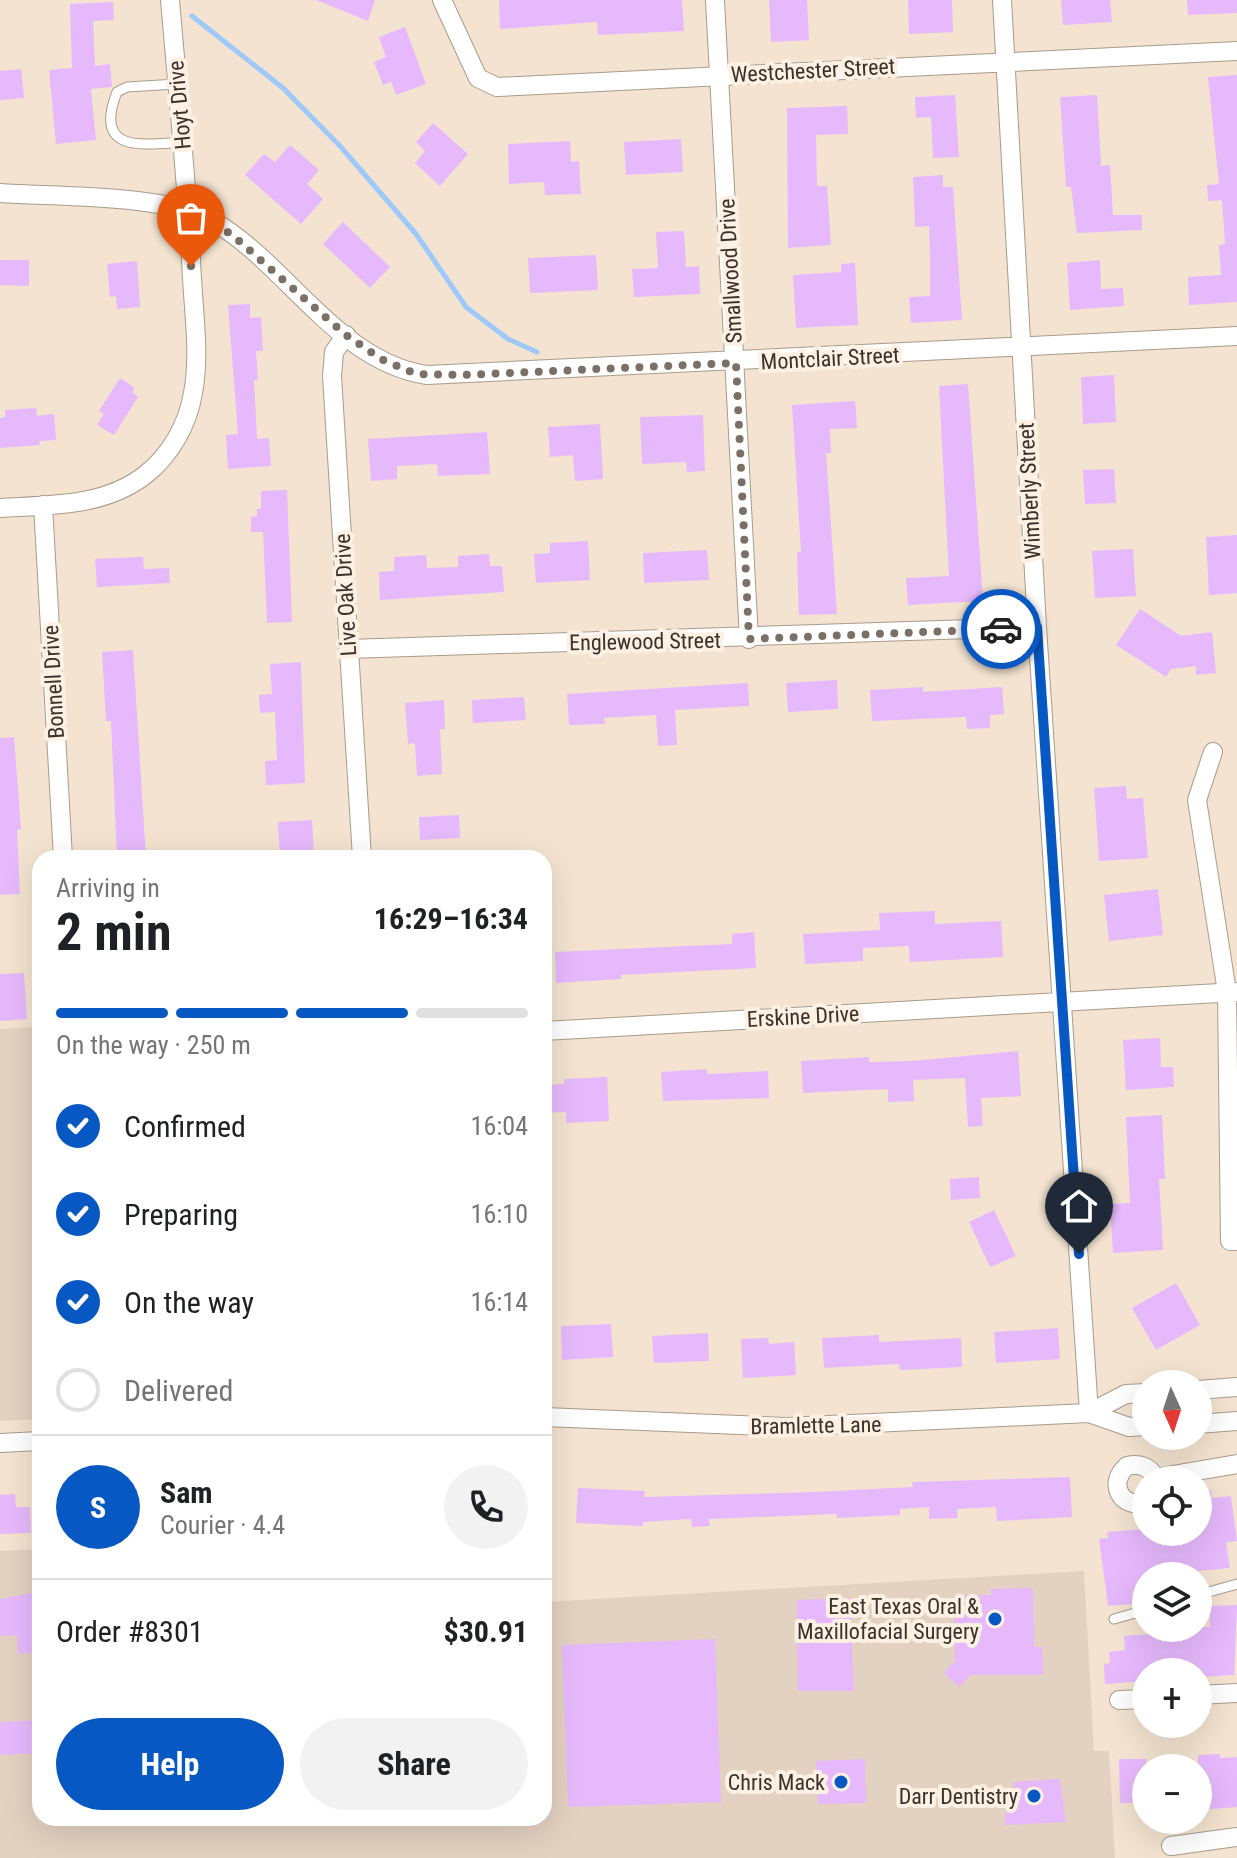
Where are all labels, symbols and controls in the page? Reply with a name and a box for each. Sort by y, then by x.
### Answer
street label: Westchester Street [730,54,896,87]
street label: Hoyt Drive [163,59,196,150]
pin [157,184,225,266]
icon: bag [169,196,213,240]
street label: Smallwood Drive [714,198,747,344]
street label: Montclair Street [760,342,900,375]
street label: Wimberly Street [1013,422,1046,560]
street label: Live Oak Drive [330,533,361,657]
courier [961,589,1041,669]
icon: car [979,607,1023,651]
street label: Bonnell Drive [38,625,69,739]
street label: Englewood Street [569,628,721,655]
text: Arriving in [56,873,160,903]
text: 16:29–16:34 [374,901,528,936]
text: 2 min [56,902,172,963]
street label: Erskine Drive [746,1001,860,1032]
text: On the way · 250 m [56,1030,251,1060]
icon: check [56,1104,100,1148]
text: Confirmed [124,1109,246,1144]
text: 16:04 [471,1111,528,1141]
pin [1045,1172,1113,1254]
icon: home [1057,1184,1101,1228]
icon: check [56,1192,100,1236]
text: Preparing [124,1197,238,1232]
text: 16:10 [471,1199,528,1229]
icon: check [56,1280,100,1324]
text: On the way [124,1285,254,1320]
text: 16:14 [471,1287,528,1317]
north arrow [1132,1370,1212,1450]
map controls [1132,1370,1212,1834]
text: Delivered [124,1373,233,1408]
street label: Bramlette Lane [750,1412,882,1439]
button: phone [444,1465,528,1549]
button: locate [1132,1466,1212,1546]
text: Sam [160,1475,213,1510]
text: S [90,1490,106,1525]
text: Courier · 4.4 [160,1510,285,1540]
button: layers [1132,1562,1212,1642]
place label: East Texas Oral & Maxillofacial Surgery [797,1594,979,1644]
marker: East Texas Oral & Maxillofacial Surgery [986,1610,1004,1628]
text: Order #8301 [56,1614,204,1649]
text: $30.91 [443,1614,528,1649]
button: + [1132,1658,1212,1738]
button: Help [56,1718,284,1810]
button: Share [300,1718,528,1810]
button: − [1132,1754,1212,1834]
place label: Chris Mack [728,1770,825,1795]
marker: Chris Mack [832,1773,850,1791]
place label: Darr Dentistry [899,1784,1018,1809]
marker: Darr Dentistry [1025,1787,1043,1805]

